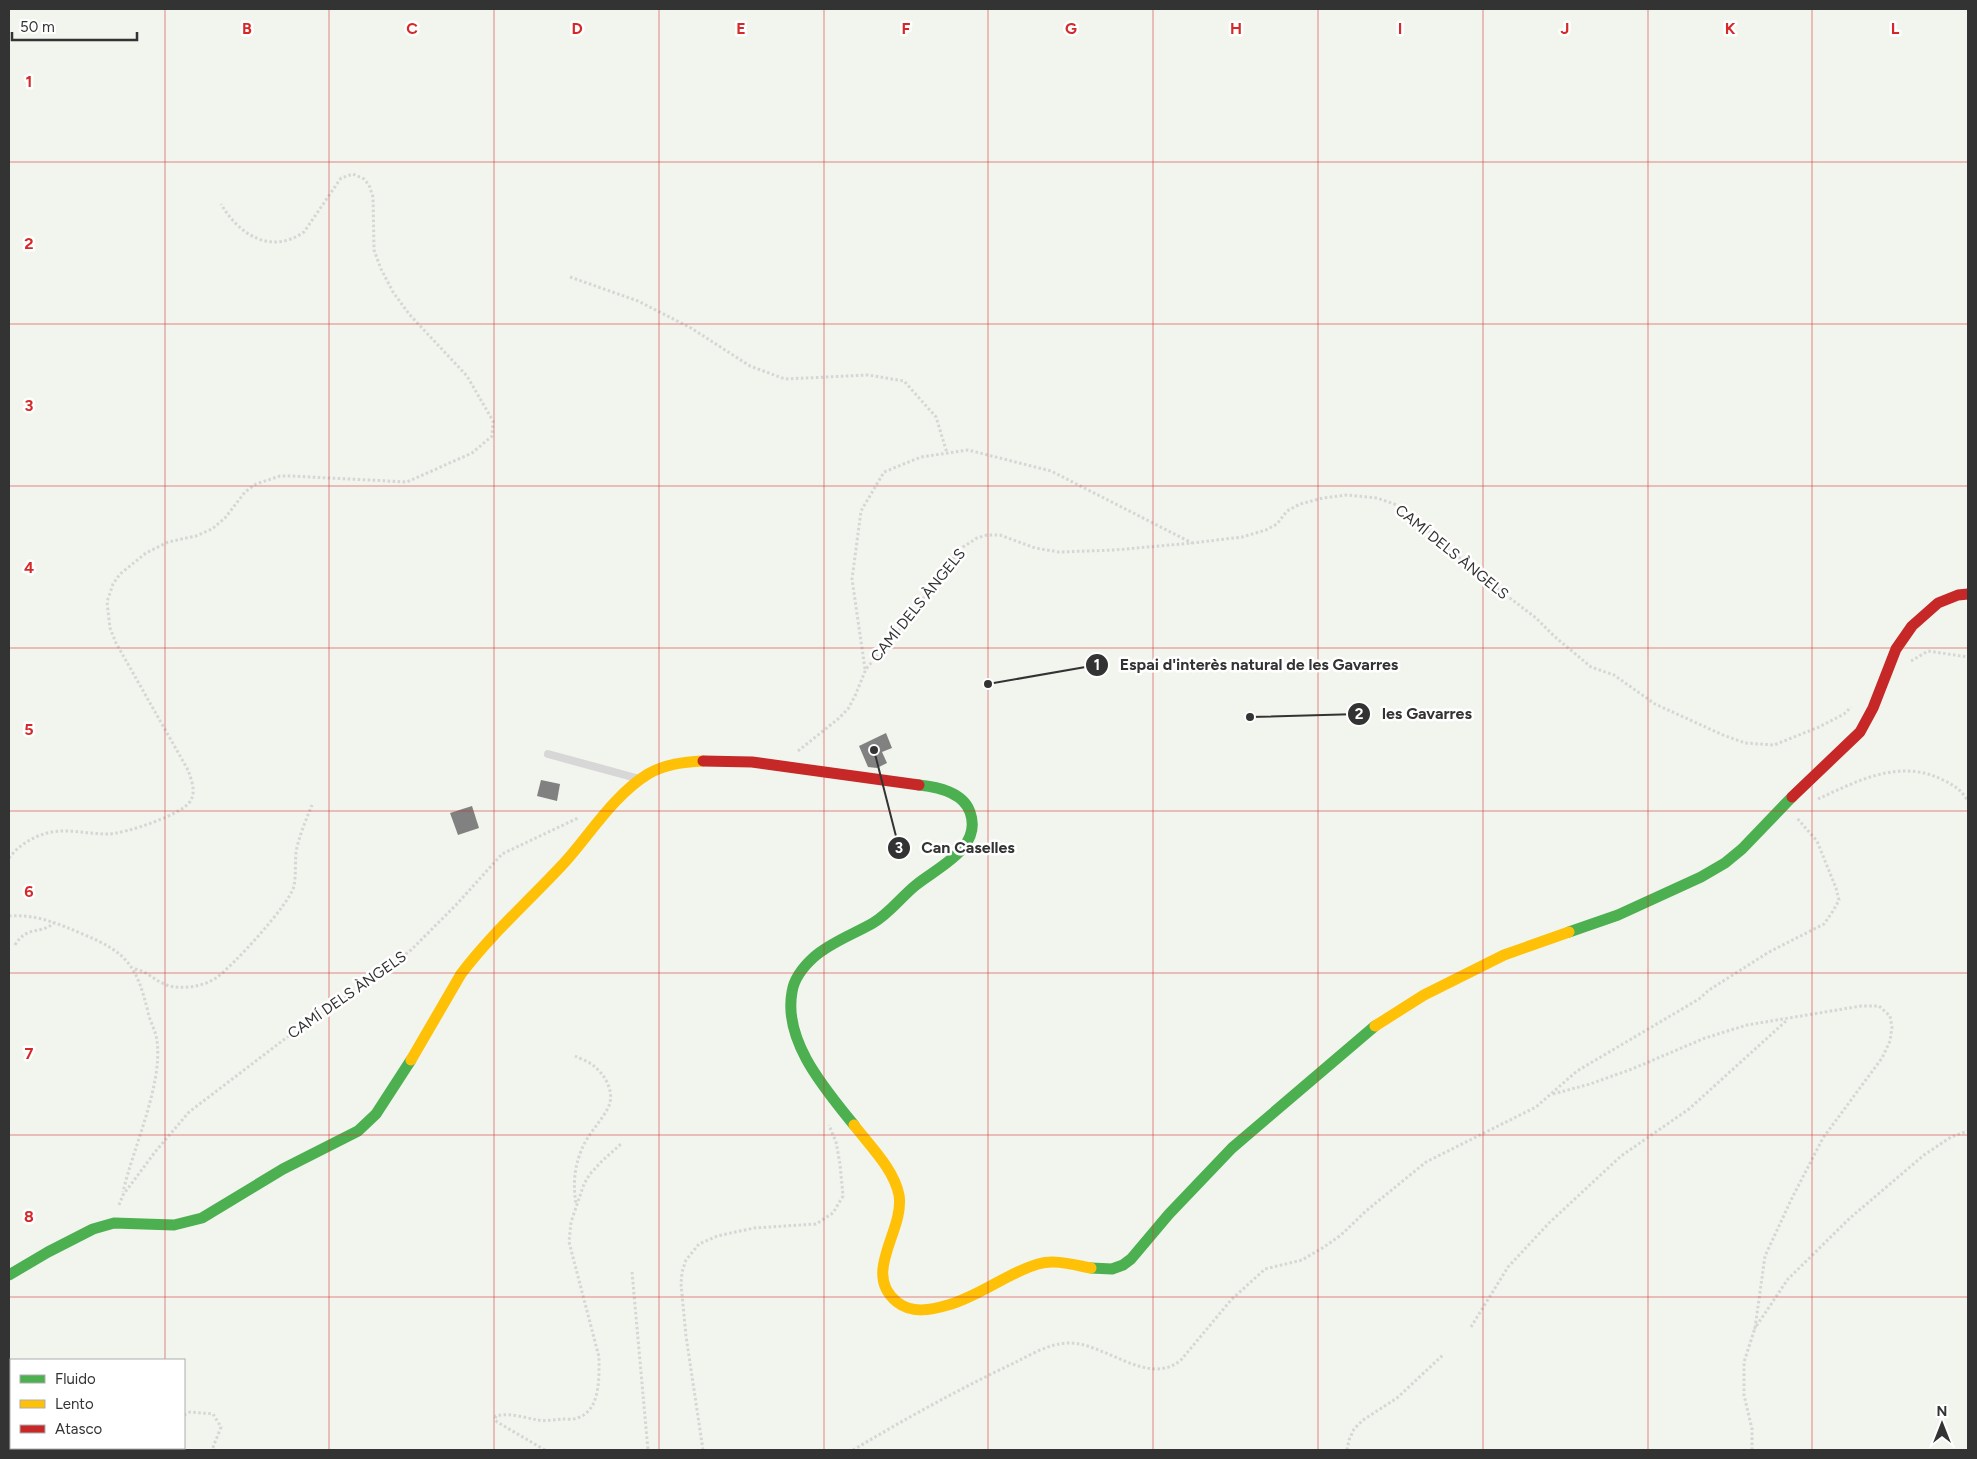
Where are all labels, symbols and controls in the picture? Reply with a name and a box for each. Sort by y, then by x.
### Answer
scale bar [12,10,138,42]
text: 50 m [20,18,55,36]
text: B [242,19,252,38]
text: C [406,19,418,38]
text: D [571,19,583,38]
text: E [736,19,746,38]
text: F [902,19,911,38]
text: G [1065,19,1077,38]
text: H [1230,19,1242,38]
text: I [1398,19,1402,38]
text: J [1561,19,1569,38]
text: K [1725,19,1736,38]
text: L [1891,19,1900,38]
text: 1 [26,72,32,91]
text: 2 [24,234,34,253]
text: 3 [25,396,34,415]
street label: CAMÍ DELS ÀNGELS [1392,501,1512,603]
street label: CAMÍ DELS ÀNGELS [867,545,969,665]
text: 4 [24,558,34,577]
callout: Espai d'interès natural de les Gavarres [1085,649,1408,680]
text: Espai d'interès natural de les Gavarres [1120,655,1399,674]
text: 1 [1094,656,1100,674]
callout: les Gavarres [1347,698,1482,729]
text: les Gavarres [1382,704,1472,723]
text: 2 [1355,705,1364,723]
text: 5 [24,720,34,739]
callout: Can Caselles [887,832,1025,863]
text: Can Caselles [921,838,1015,857]
text: 3 [895,839,903,857]
text: 6 [24,882,34,901]
street label: CAMÍ DELS ÀNGELS [284,947,410,1043]
text: 7 [25,1044,34,1063]
text: 8 [24,1207,34,1226]
legend [10,1359,185,1449]
text: Fluido [55,1370,96,1388]
text: Lento [55,1395,94,1413]
north arrow [1917,1399,1967,1449]
text: N [1937,1403,1947,1420]
text: Atasco [55,1420,103,1438]

